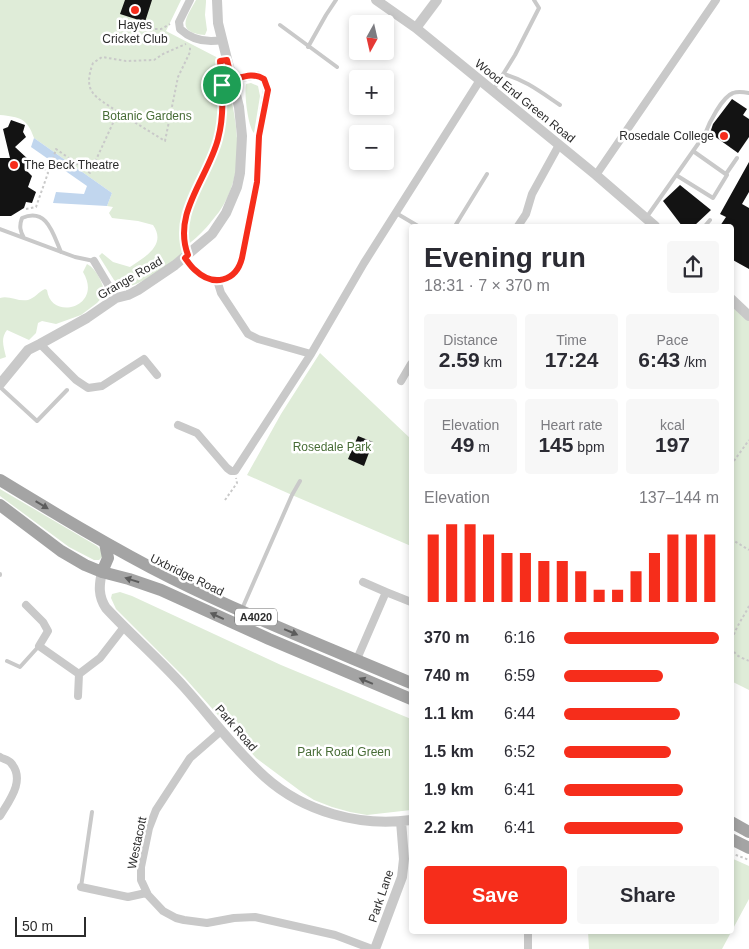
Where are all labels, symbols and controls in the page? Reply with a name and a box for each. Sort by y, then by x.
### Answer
marker: Hayes Cricket Club [129,4,141,16]
north arrow [349,15,394,60]
map controls [349,15,394,170]
place label: Hayes Cricket Club [102,18,168,46]
street label: Wood End Green Road [472,56,578,146]
pin [201,64,243,106]
button: + [349,70,394,115]
icon: arrive [208,71,236,99]
park label: Botanic Gardens [102,109,192,123]
button: − [349,125,394,170]
place label: Rosedale College [619,129,714,143]
marker: Rosedale College [718,130,730,142]
place label: The Beck Theatre [24,158,119,172]
marker: The Beck Theatre [8,159,20,171]
button: share [667,241,719,293]
text: Evening run [424,242,586,273]
street label: Grange Road [95,254,165,302]
text: 18:31 · 7 × 370 m [424,277,550,294]
text: Distance [443,332,498,348]
text: Time [556,332,587,348]
text: Pace [657,332,688,348]
text: 2.59 [439,348,480,371]
text: 17:24 [545,348,598,371]
text: 6:43 [638,348,680,371]
text: km [480,354,502,370]
text: /km [680,354,707,370]
text: Elevation [442,417,499,433]
text: Heart rate [540,417,603,433]
text: kcal [660,417,685,433]
text: 49 [451,433,474,456]
text: 145 [538,433,573,456]
text: 197 [655,433,690,456]
text: m [474,439,490,455]
text: bpm [573,439,605,455]
park label: Rosedale Park [293,440,372,454]
text: Elevation [424,489,490,506]
text: 137–144 m [639,489,719,506]
one-way arrow [35,501,48,510]
street label: Uxbridge Road [148,551,226,599]
one-way arrow [124,575,139,583]
road number: A4020 [235,608,277,626]
one-way arrow [210,612,224,620]
one-way arrow [284,629,298,637]
text: 370 m [424,629,469,646]
text: 6:16 [504,629,535,646]
text: 740 m [424,667,469,684]
text: 6:59 [504,667,535,684]
one-way arrow [359,676,373,684]
street label: Park Road [212,702,260,754]
text: 1.1 km [424,705,474,722]
text: 6:44 [504,705,535,722]
text: 1.5 km [424,743,474,760]
text: 6:52 [504,743,535,760]
park label: Park Road Green [297,745,391,759]
text: 1.9 km [424,781,474,798]
text: 6:41 [504,781,535,798]
street label: Westacott [125,815,150,870]
text: 2.2 km [424,819,474,836]
text: 6:41 [504,819,535,836]
button: Save [424,866,567,924]
button: Share [577,866,719,924]
street label: Park Lane [365,868,397,924]
scale bar [15,914,86,937]
text: 50 m [22,918,53,934]

